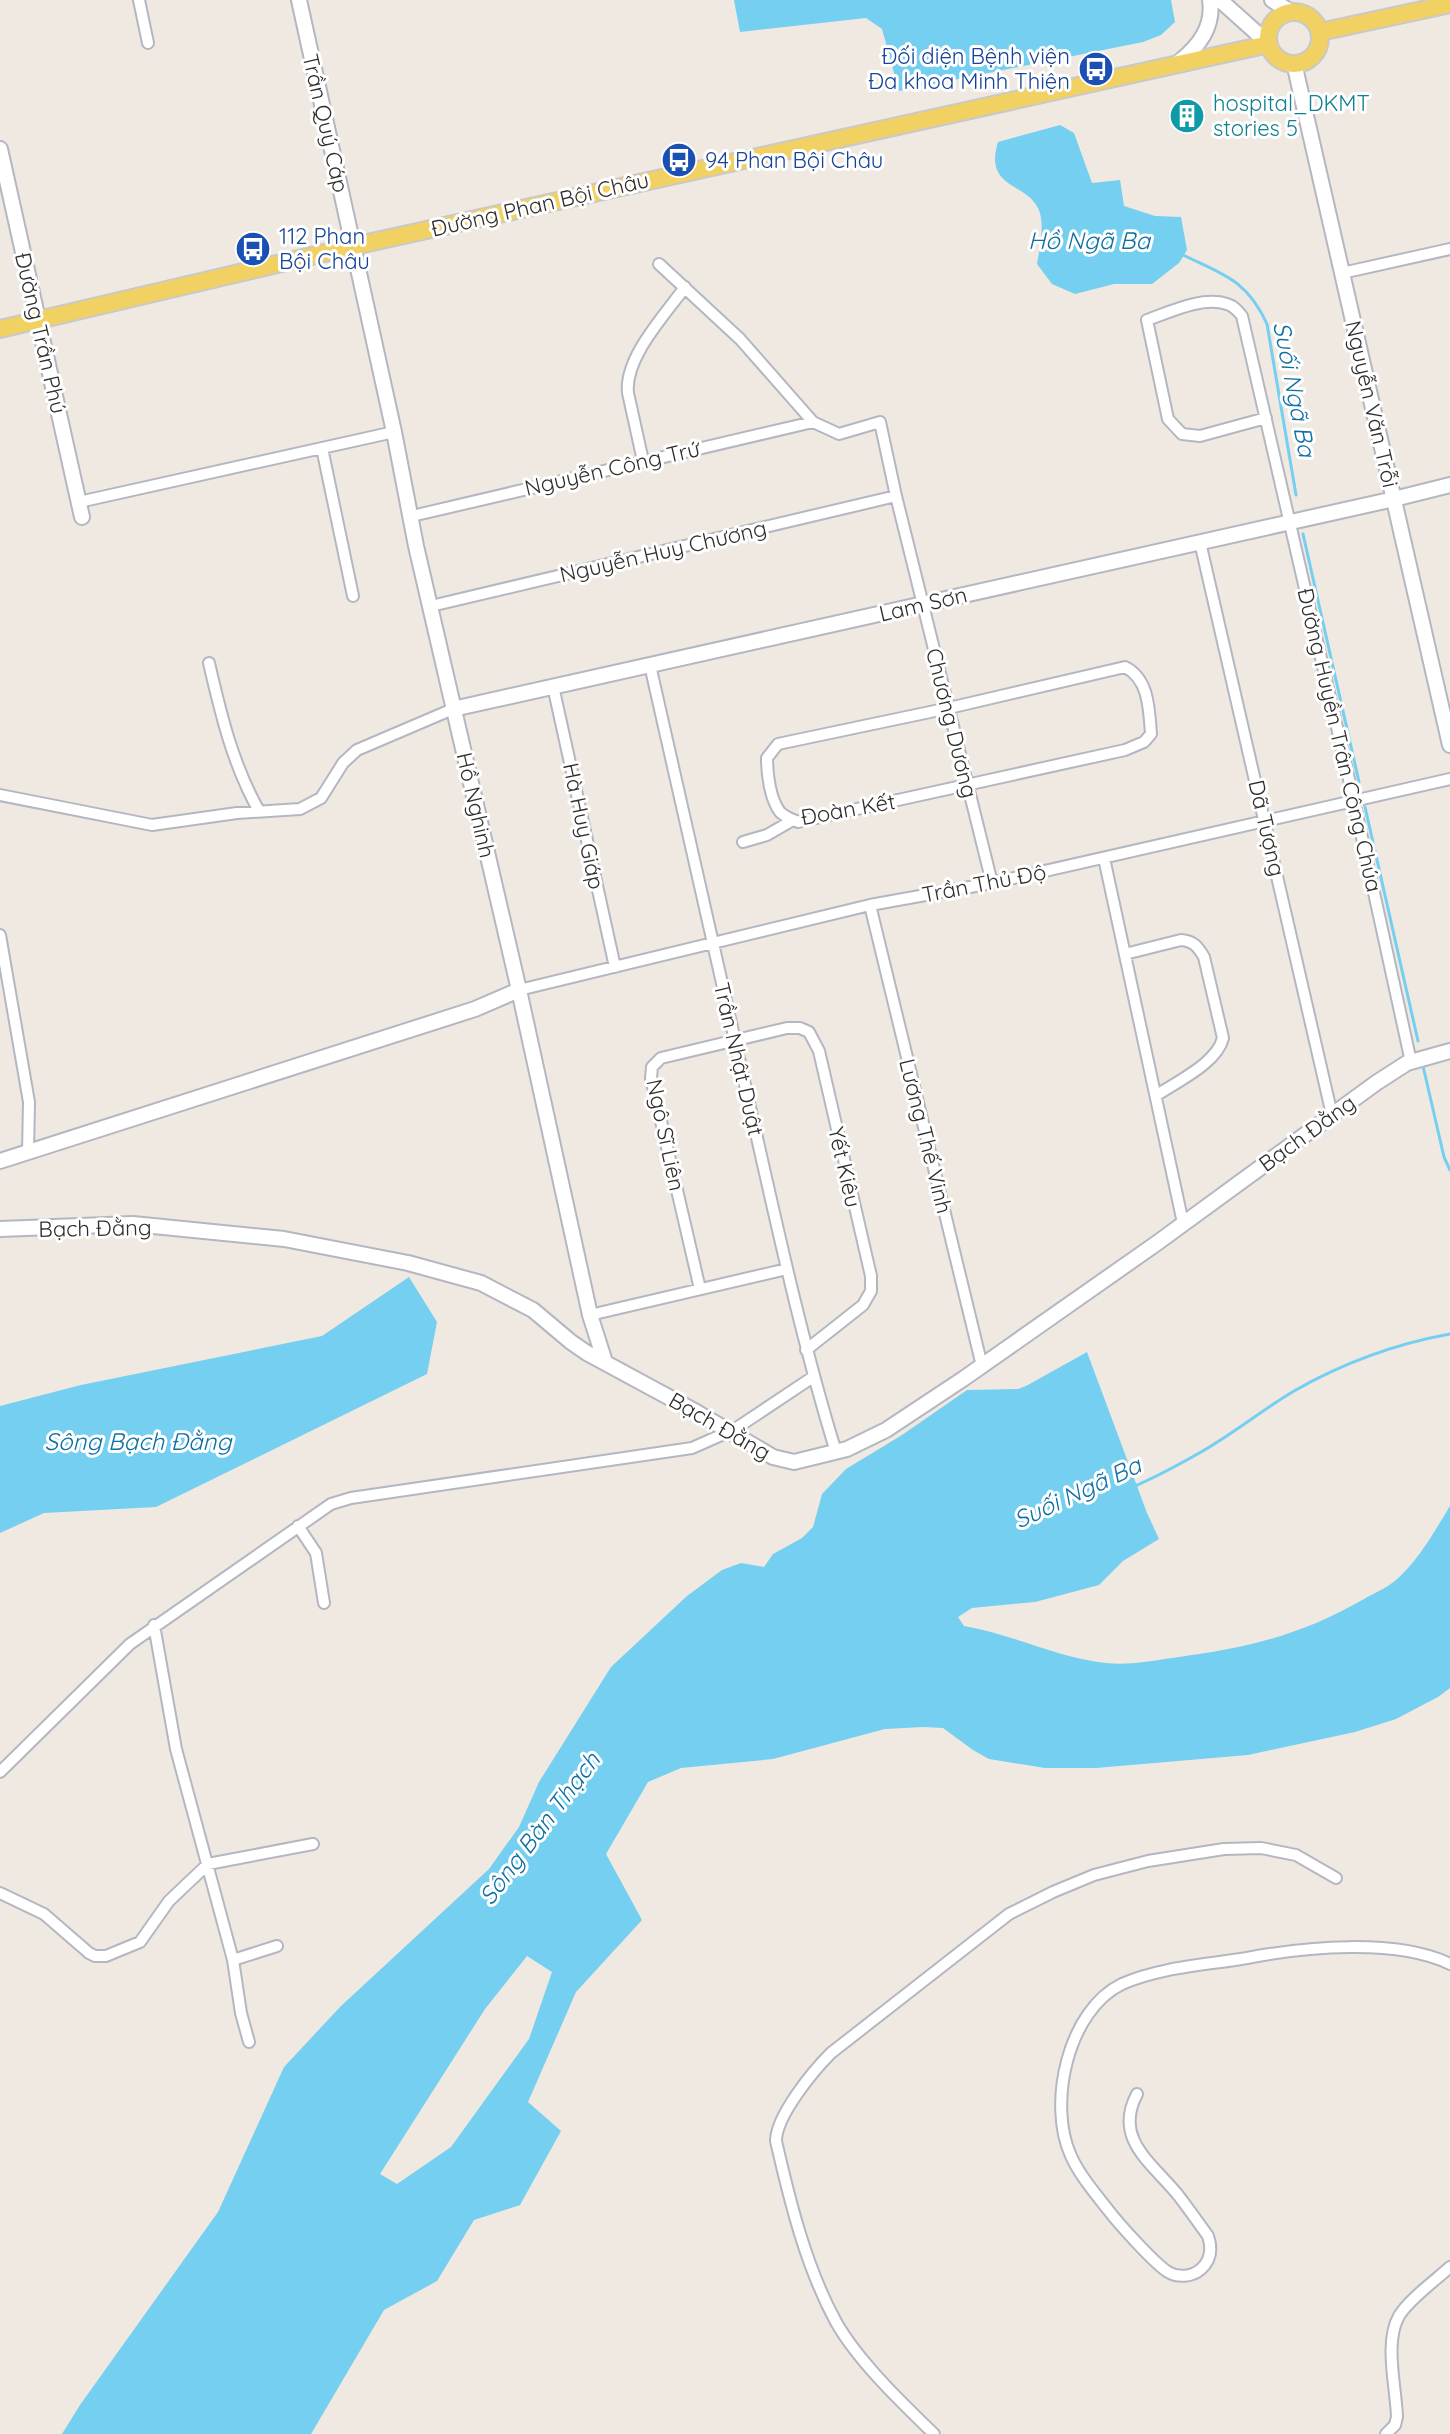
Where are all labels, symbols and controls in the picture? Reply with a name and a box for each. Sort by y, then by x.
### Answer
place label: Đối diện Bệnh viện Đa khoa Minh Thiện [868,42,1070,95]
bus stop icon: Đối diện Bệnh viện Đa khoa Minh Thiện [1077,50,1115,88]
street label: Trần Quý Cáp [296,51,356,195]
place label: hospital_DKMT stories 5 [1213,89,1370,142]
building icon: hospital_DKMT stories 5 [1168,97,1206,135]
bus stop icon: 94 Phan Bội Châu [660,141,698,179]
place label: 94 Phan Bội Châu [705,146,883,174]
street label: Đường Phan Bội Châu [428,165,652,243]
place label: 112 Phan Bội Châu [279,222,370,275]
water label: Hồ Ngã Ba [1028,225,1151,255]
bus stop icon: 112 Phan Bội Châu [234,230,272,268]
street label: Đường Trần Phú [9,250,73,416]
street label: Nguyễn Văn Trỗi [1339,318,1405,490]
water label: Suối Ngã Ba [1267,319,1323,460]
street label: Nguyễn Công Trứ [522,434,704,502]
street label: Nguyễn Huy Chương [557,514,769,588]
street label: Lam Sơn [876,580,970,628]
street label: Đường Huyền Trân Công Chúa [1291,585,1389,895]
street label: Chương Dương [920,645,984,801]
street label: Hồ Nghinh [450,750,502,860]
street label: Hà Huy Giáp [557,760,611,892]
street label: Dã Tượng [1242,777,1292,879]
street label: Đoàn Kết [799,787,897,831]
street label: Trần Thủ Độ [920,857,1048,909]
street label: Trần Nhật Duật [708,980,770,1138]
street label: Lương Thế Vinh [893,1056,959,1216]
street label: Ngô Sĩ Liên [640,1076,692,1194]
street label: Bạch Đằng [1253,1088,1361,1178]
street label: Yết Kiêu [822,1124,868,1210]
street label: Bạch Đằng [38,1213,152,1243]
street label: Bạch Đằng [664,1386,776,1466]
water label: Sông Bạch Đằng [45,1426,233,1456]
water label: Suối Ngã Ba [1009,1449,1147,1535]
water label: Sông Bàn Thạch [472,1746,606,1910]

